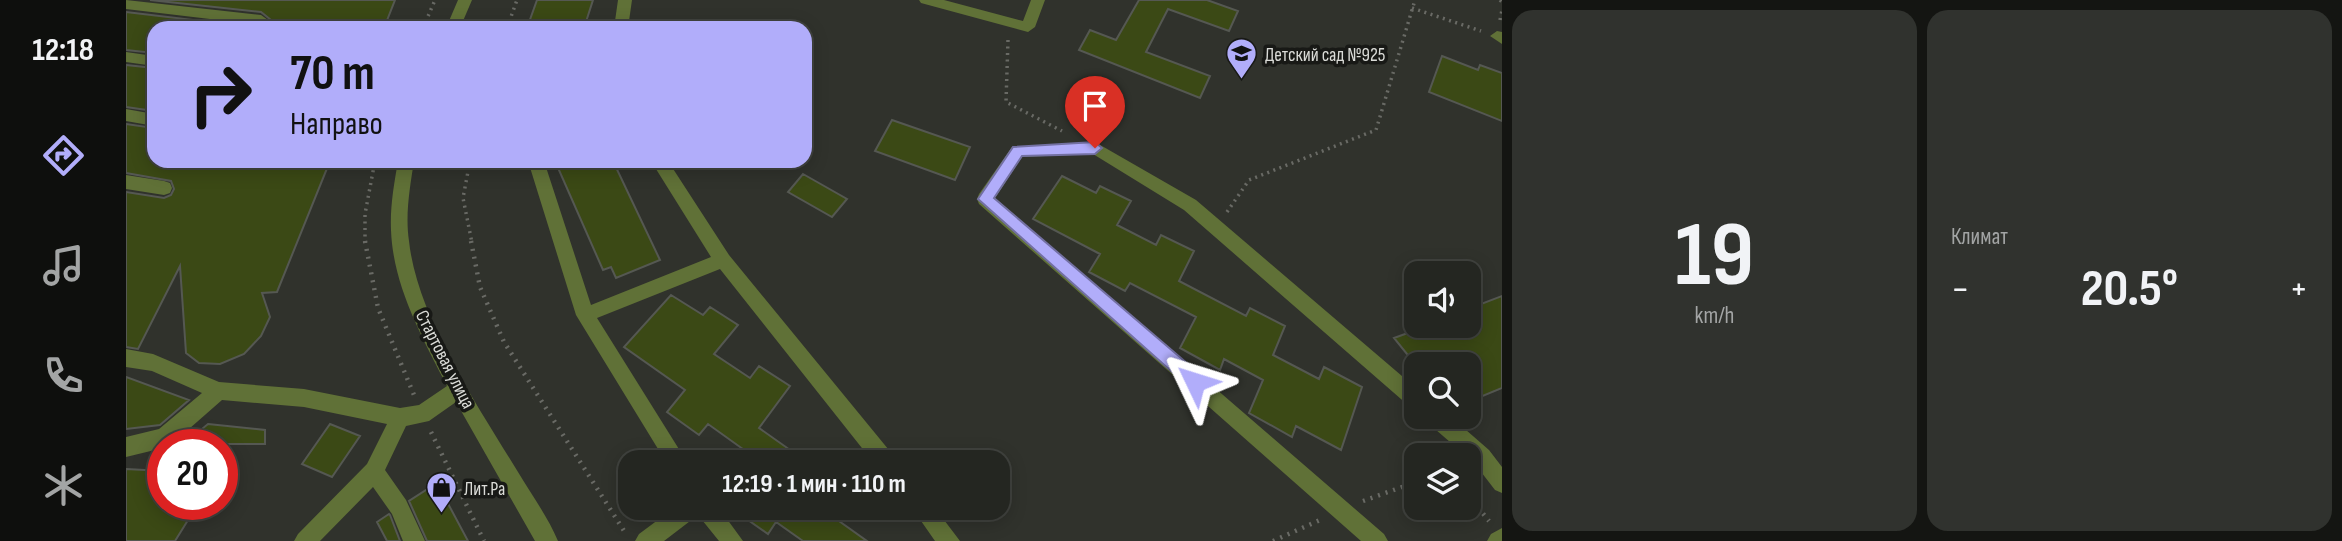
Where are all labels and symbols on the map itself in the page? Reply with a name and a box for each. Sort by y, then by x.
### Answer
school or university icon: Детский сад №925 [1225,37,1259,81]
place label: Детский сад №925 [1265,44,1385,67]
pin [1065,76,1125,148]
street label: Стартовая улица [410,307,479,413]
position arrow [1158,345,1232,419]
speed limit sign: 20 [147,429,238,520]
shop icon: Лит.Ра [424,471,458,515]
place label: Лит.Ра [464,478,505,501]

